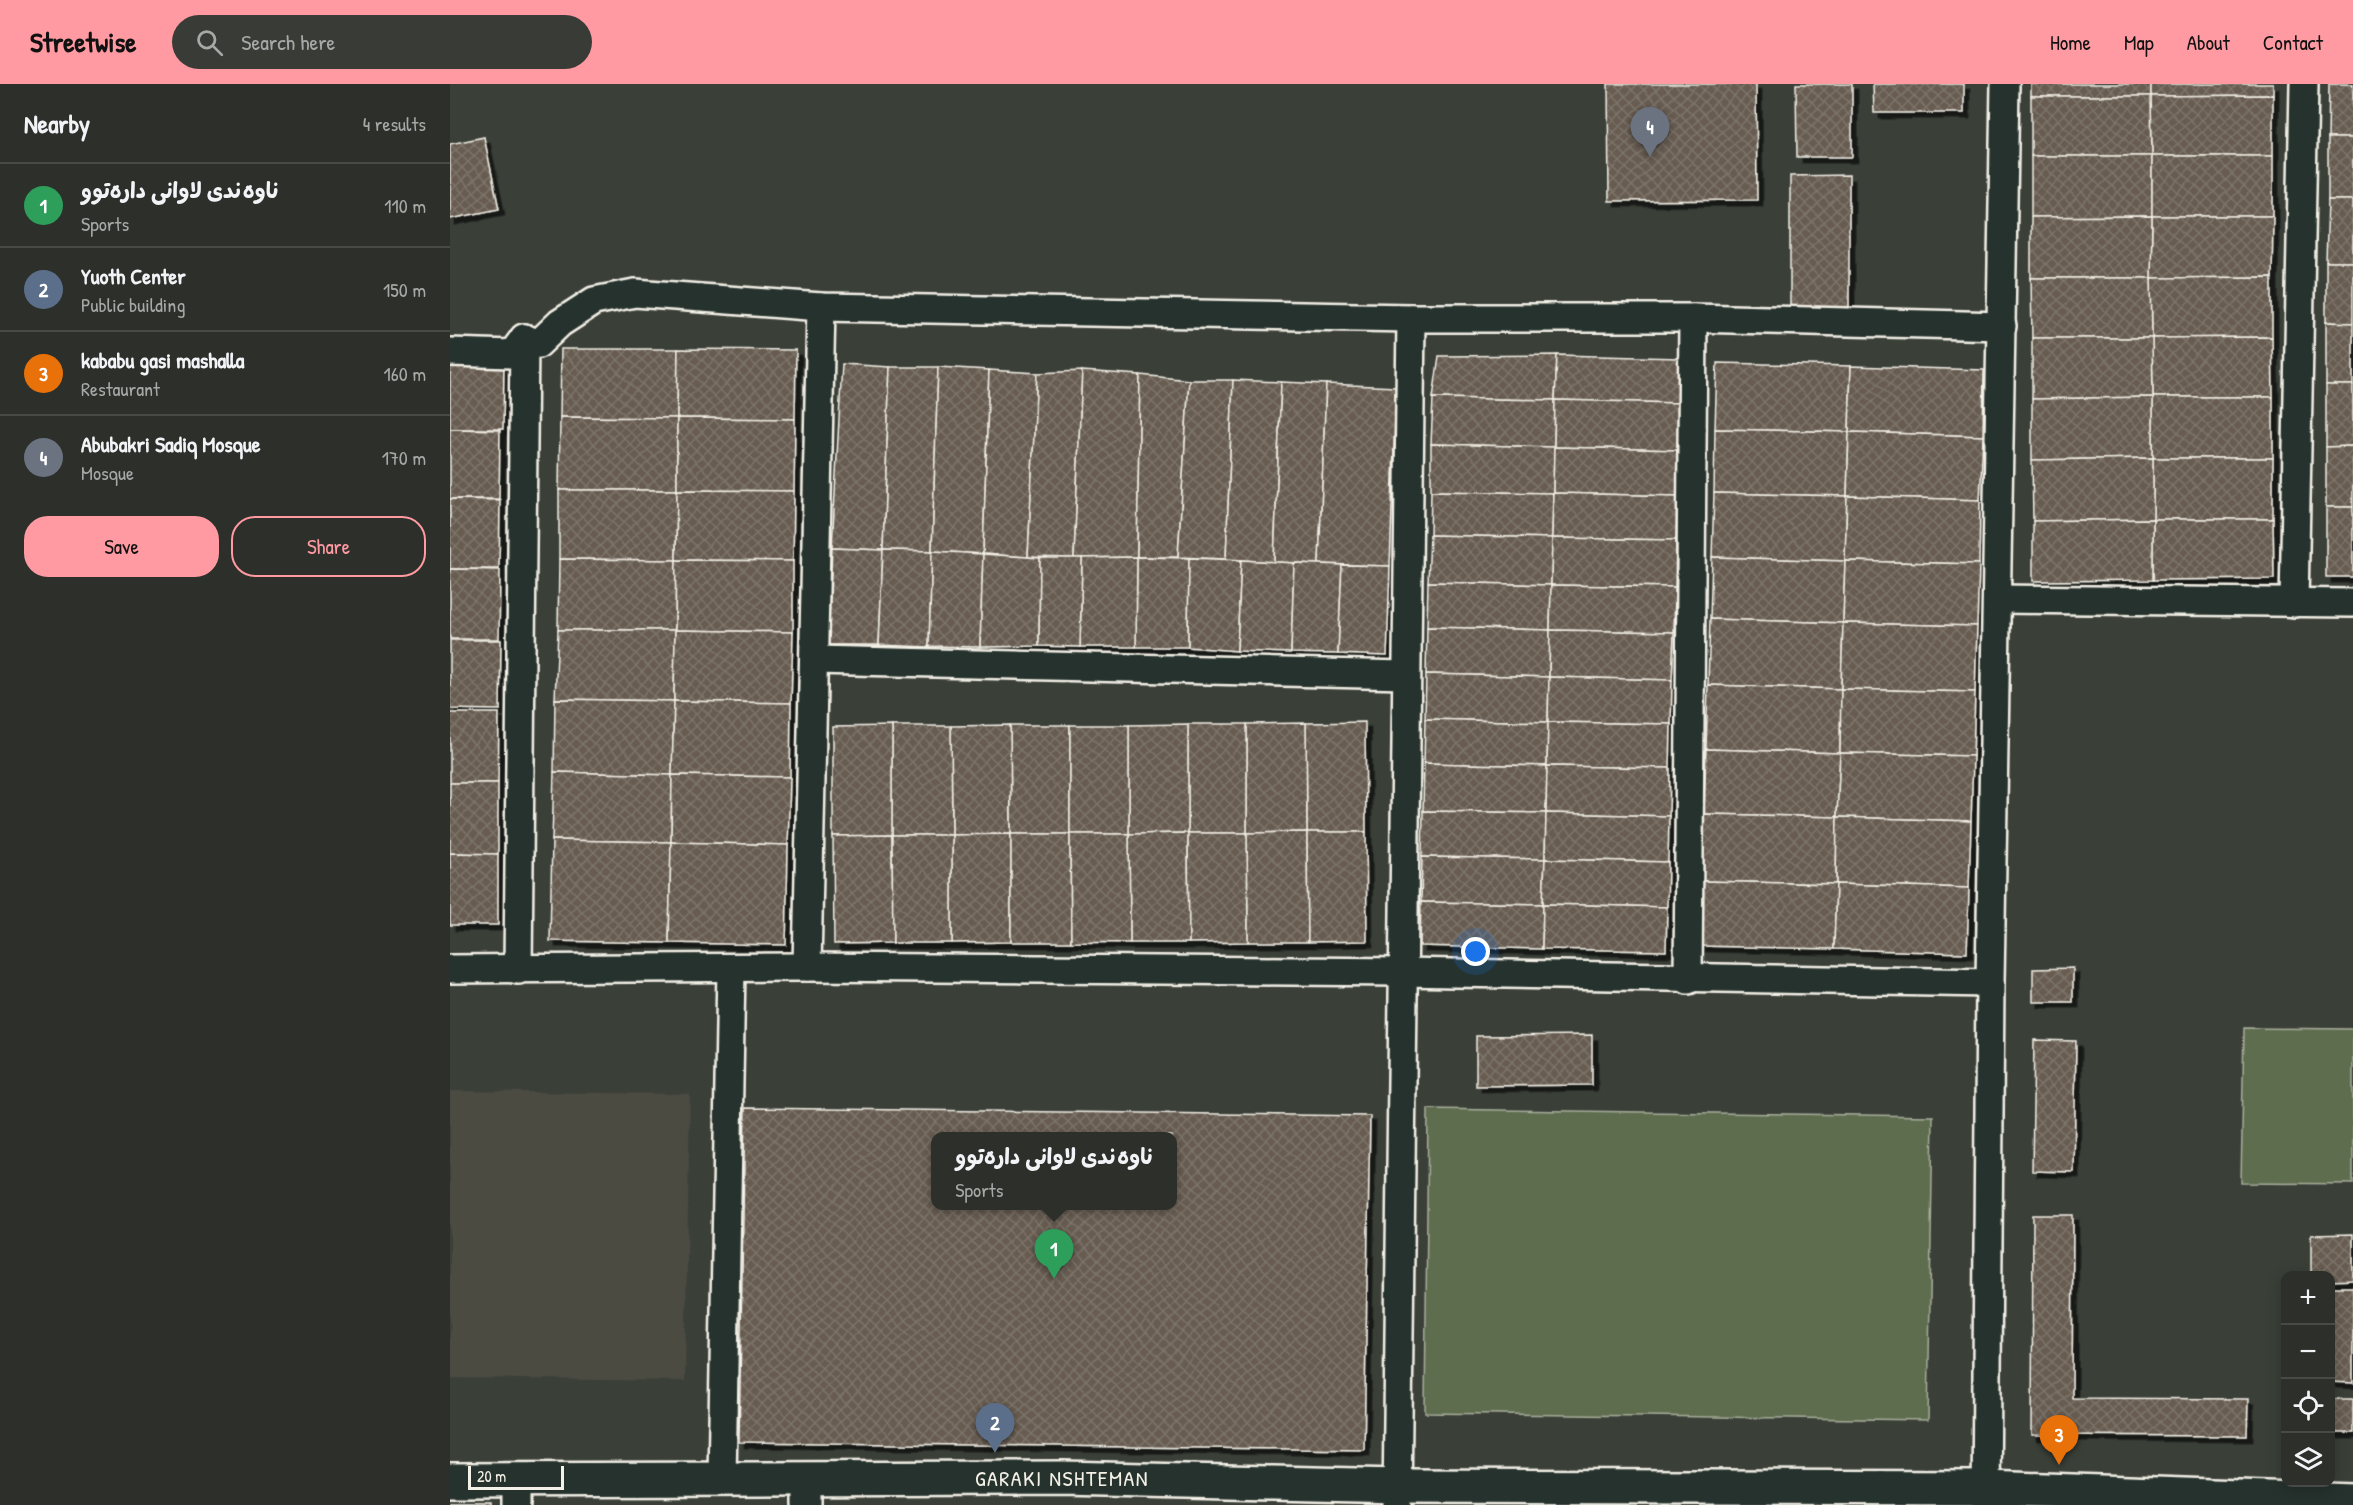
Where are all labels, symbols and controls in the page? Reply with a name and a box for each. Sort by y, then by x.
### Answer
search box [172,15,592,69]
text: Streetwise [30,23,136,61]
icon: search [193,26,226,59]
text: Search here [241,27,335,57]
text: Home [2050,28,2091,57]
text: Map [2124,28,2154,57]
text: About [2187,28,2230,57]
text: Contact [2263,28,2323,57]
text: Nearby [24,106,90,141]
pin: 4 [1630,107,1670,157]
text: 4 results [363,110,426,137]
text: ناوەندی لاوانی دارەتوو [81,175,278,205]
text: 1 [40,192,47,219]
text: 110 m [384,192,426,219]
text: Sports [81,210,129,237]
text: Yuoth Center [81,261,186,291]
text: 2 [39,276,48,303]
text: 150 m [383,276,426,303]
text: Public building [81,291,185,318]
text: kababu gasi mashalla [81,345,244,375]
text: 3 [39,360,48,387]
text: 160 m [384,360,426,387]
text: Restaurant [81,375,160,402]
text: Abubakri Sadiq Mosque [81,429,261,459]
text: 4 [40,444,47,471]
text: 170 m [382,444,426,471]
text: Mosque [81,459,134,486]
button: Save [24,516,219,577]
button: Share [231,516,426,577]
your location [1461,937,1490,966]
popup [931,1132,1177,1210]
text: ناوەندی لاوانی دارەتوو [955,1141,1153,1171]
text: Sports [955,1176,1003,1203]
pin: 1 [1034,1230,1074,1279]
map controls [2281,1271,2335,1487]
button: + [2281,1271,2335,1325]
button: − [2281,1325,2335,1379]
button: locate [2281,1379,2335,1433]
pin: 2 [976,1404,1014,1453]
pin: 3 [2040,1416,2078,1465]
button: layers [2281,1433,2335,1487]
scale bar [468,1463,564,1490]
district label: GARAKI NSHTEMAN [975,1463,1149,1493]
text: 20 m [477,1465,506,1487]

